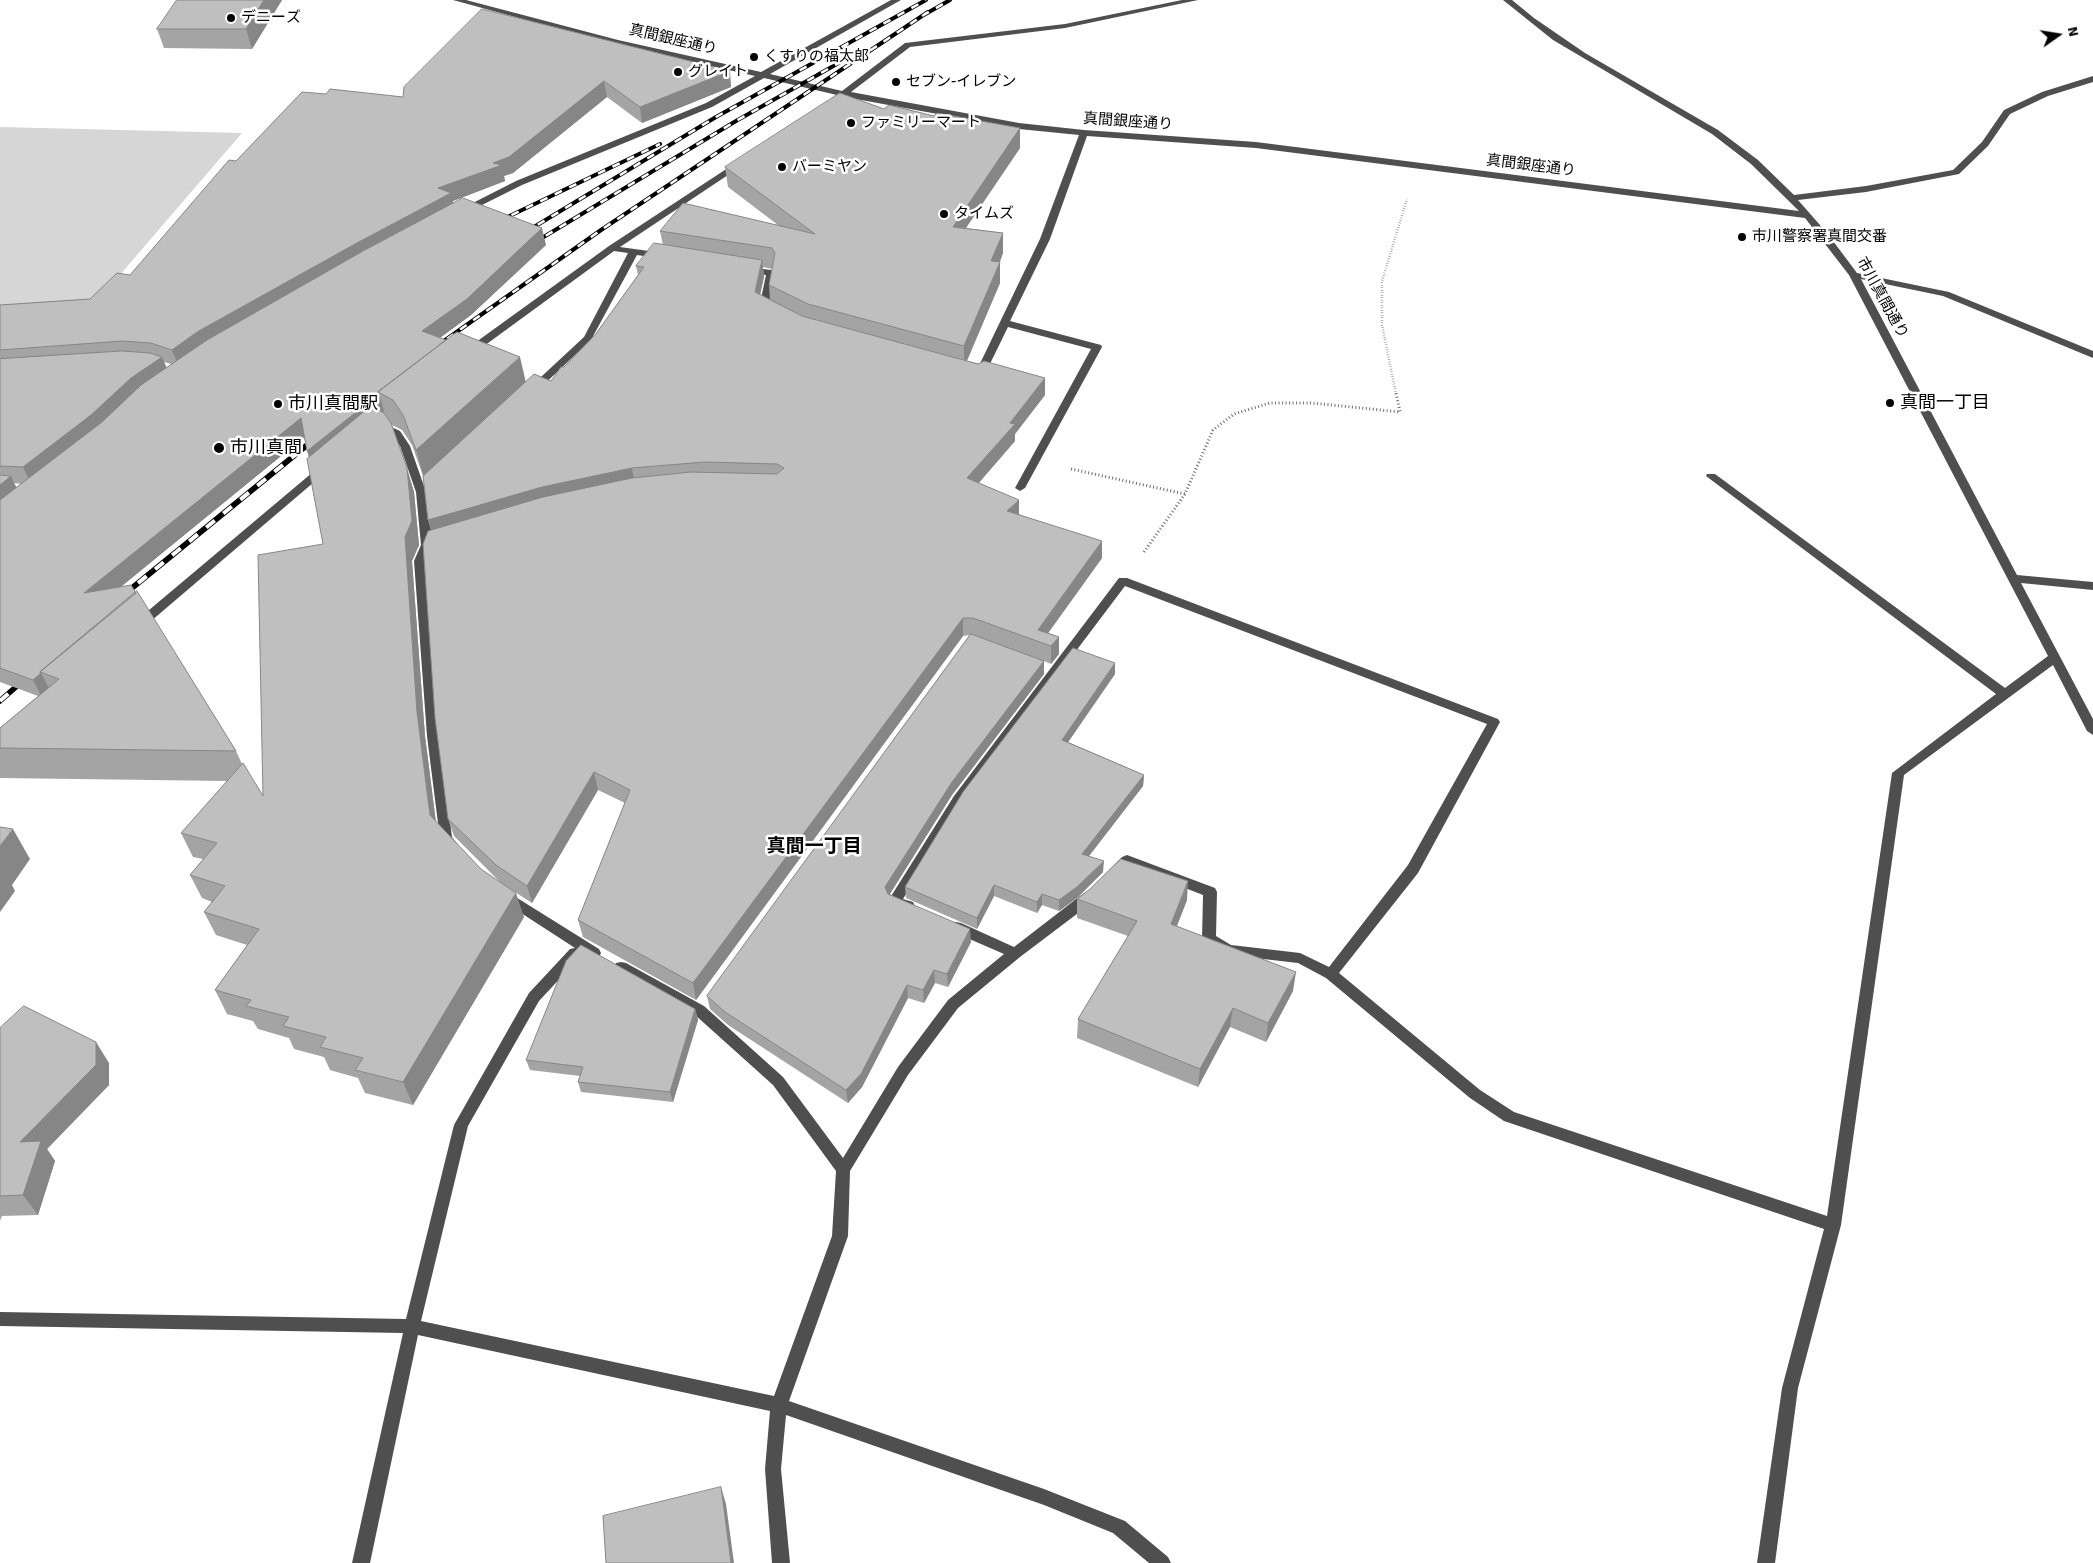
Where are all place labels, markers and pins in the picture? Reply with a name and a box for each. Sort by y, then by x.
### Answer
place label: デニーズ [241,9,301,27]
marker: デニーズ [225,12,237,24]
place label: くすりの福太郎 [764,48,869,66]
marker: くすりの福太郎 [748,51,760,63]
place label: グレイト [688,63,748,81]
marker: グレイト [672,66,684,78]
place label: セブン-イレブン [906,73,1016,91]
marker: セブン-イレブン [890,76,902,88]
place label: ファミリーマート [861,114,981,132]
marker: ファミリーマート [845,117,857,129]
place label: バーミヤン [792,158,867,176]
marker: バーミヤン [776,161,788,173]
place label: タイムズ [954,205,1014,223]
marker: タイムズ [938,208,950,220]
place label: 市川警察署真間交番 [1752,228,1887,246]
marker: 市川警察署真間交番 [1736,231,1748,243]
place label: 真間一丁目 [1900,392,1990,414]
place label: 市川真間駅 [288,393,378,415]
marker: 真間一丁目 [1884,397,1896,409]
marker: 市川真間駅 [272,398,284,410]
place label: 市川真間 [230,437,302,459]
marker: 市川真間 [212,441,226,455]

